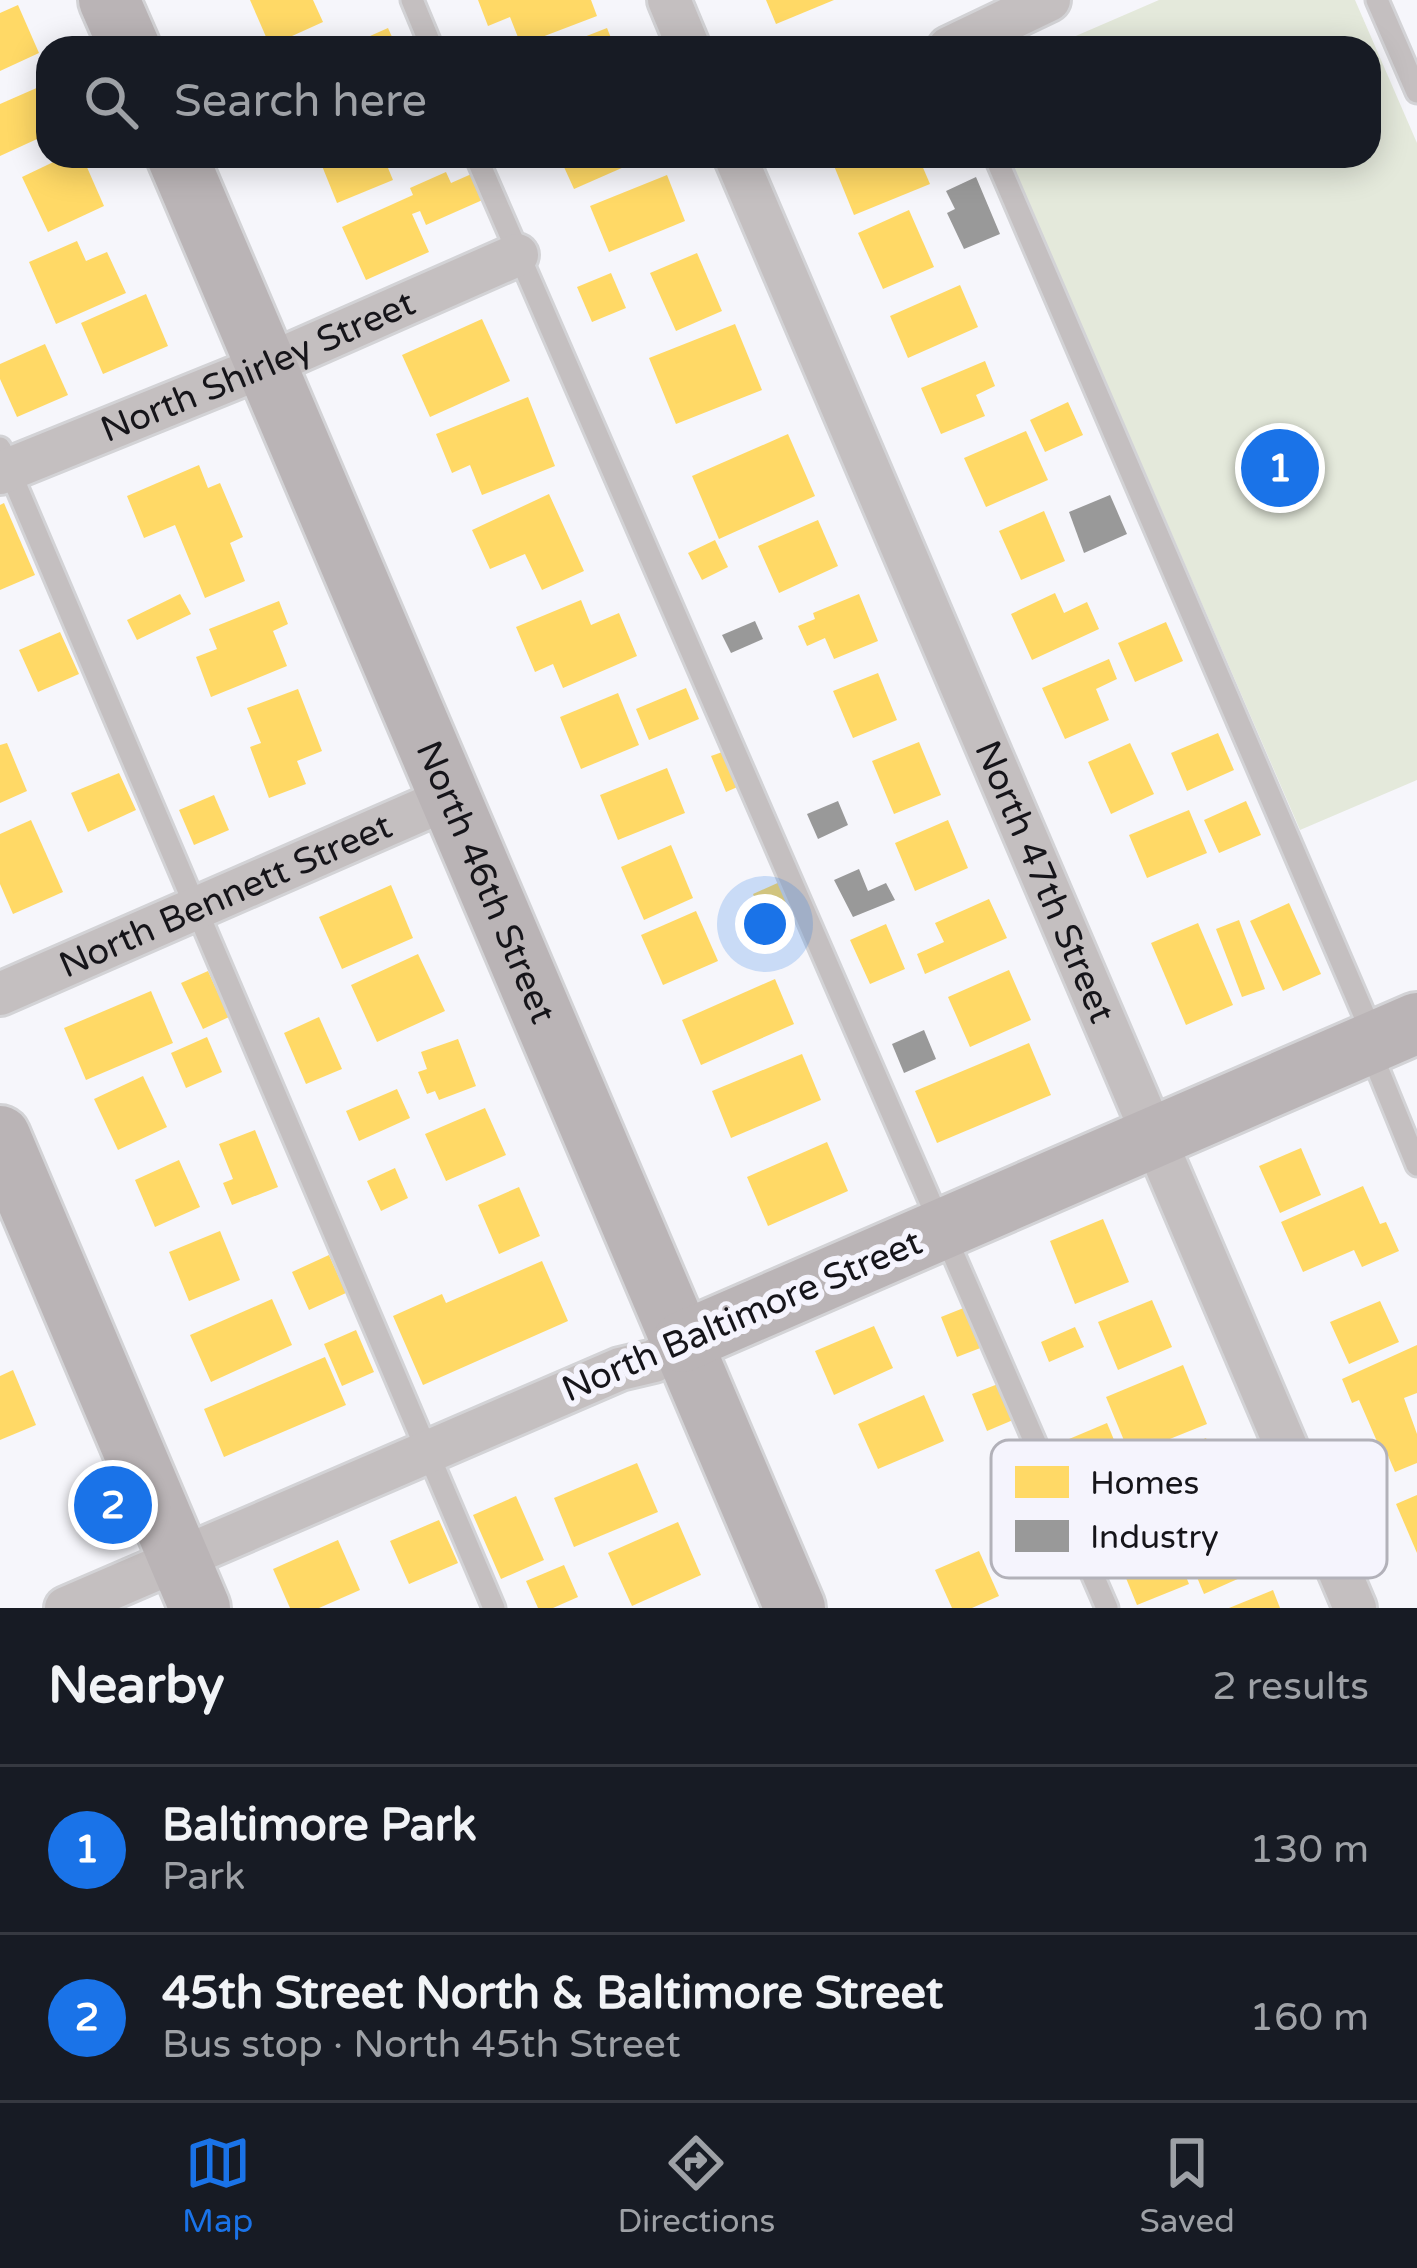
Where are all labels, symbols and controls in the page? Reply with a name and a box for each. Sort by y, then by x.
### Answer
search box [36,36,1381,168]
icon: search [78,69,144,135]
text: Search here [174,75,427,129]
street label: North Shirley Street [95,281,421,451]
pin: 1 [1241,423,1319,513]
street label: North 46th Street [407,734,565,1030]
street label: North 47th Street [966,734,1124,1029]
street label: North Bennett Street [53,804,398,987]
your location [735,894,795,954]
street label: North Baltimore Street [556,1221,928,1411]
legend [991,1440,1387,1578]
pin: 2 [74,1460,152,1550]
text: Homes [1090,1464,1199,1503]
text: Industry [1090,1518,1219,1557]
text: Nearby [48,1655,225,1717]
text: 2 results [1212,1663,1369,1710]
text: Baltimore Park [162,1799,477,1853]
text: 1 [75,1826,99,1873]
text: 130 m [1250,1826,1369,1873]
text: Park [162,1853,245,1900]
text: 45th Street North & Baltimore Street [162,1967,943,2021]
text: 2 [75,1994,99,2041]
text: 160 m [1250,1994,1369,2041]
text: Bus stop · North 45th Street [162,2021,681,2068]
tab: Map [182,2130,253,2241]
tab: Directions [617,2130,775,2241]
tab: Saved [1140,2130,1235,2241]

